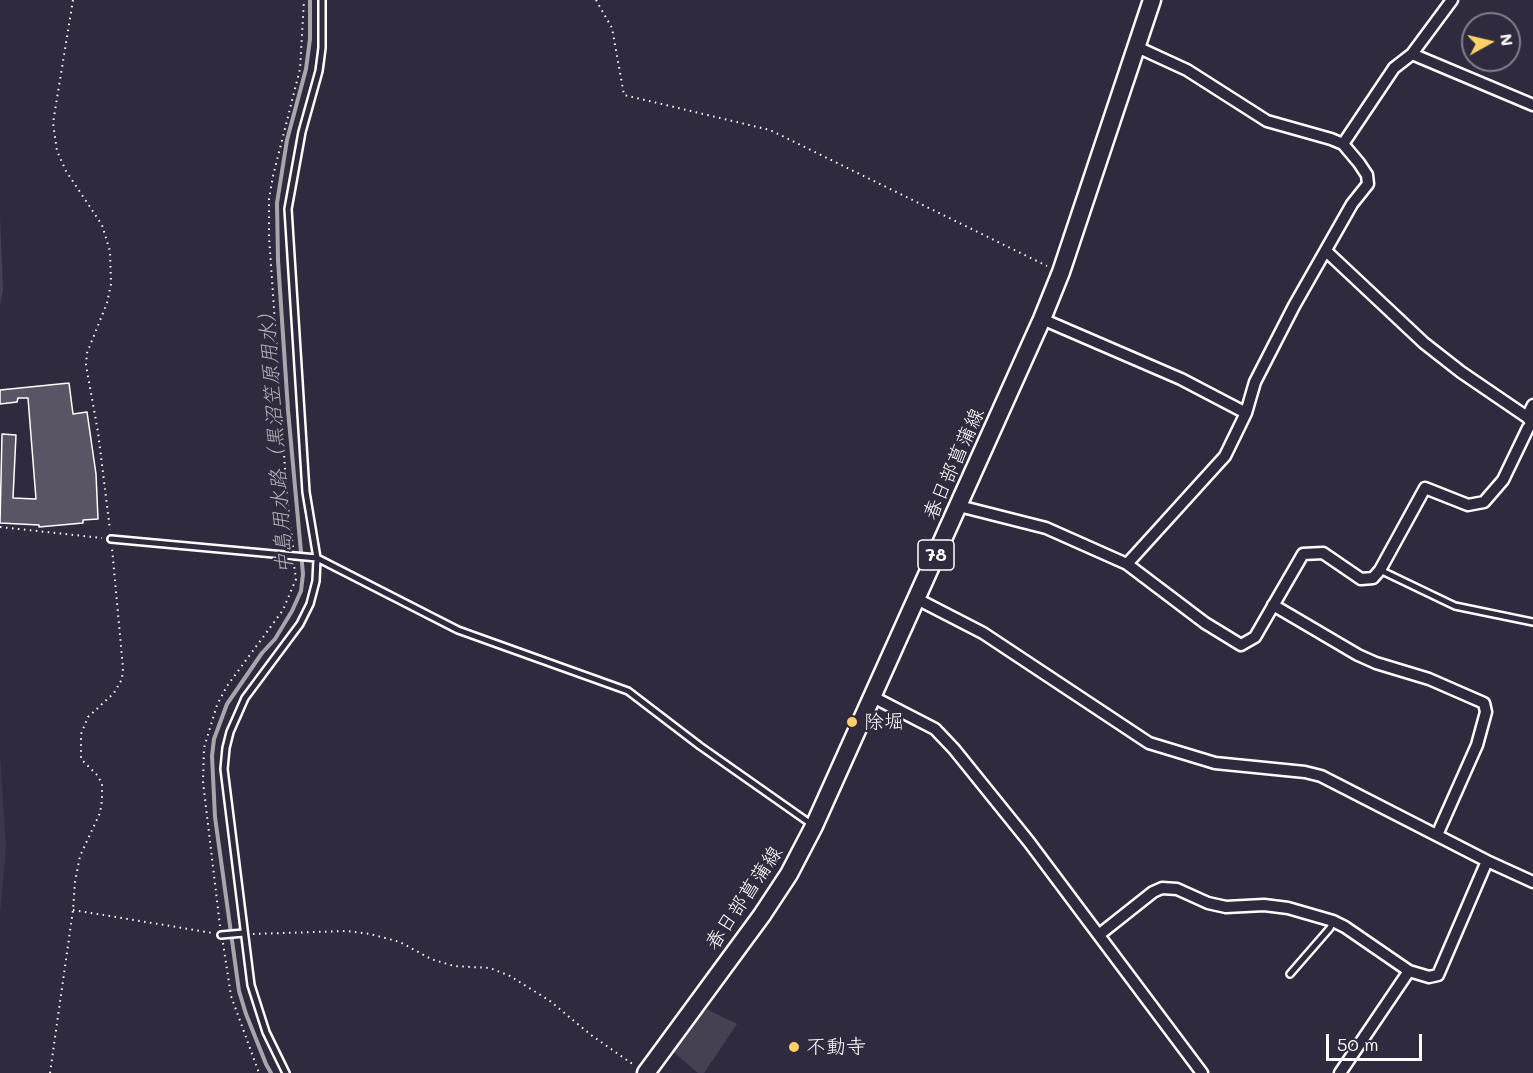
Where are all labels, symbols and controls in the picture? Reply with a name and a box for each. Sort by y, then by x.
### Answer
north arrow [1461,12,1521,72]
text: N [1496,32,1519,47]
water label: 中島用水路（黒沼笠原用水） [254,301,298,575]
street label: 春日部菖蒲線 [919,404,989,524]
road number: 78 [918,540,954,570]
place label: 除堀 [864,710,904,734]
marker: 除堀 [845,715,859,729]
street label: 春日部菖蒲線 [701,842,787,954]
scale bar [1329,1022,1425,1060]
text: 50 m [1337,1032,1379,1056]
place label: 不動寺 [806,1035,866,1059]
marker: 不動寺 [787,1040,801,1054]

